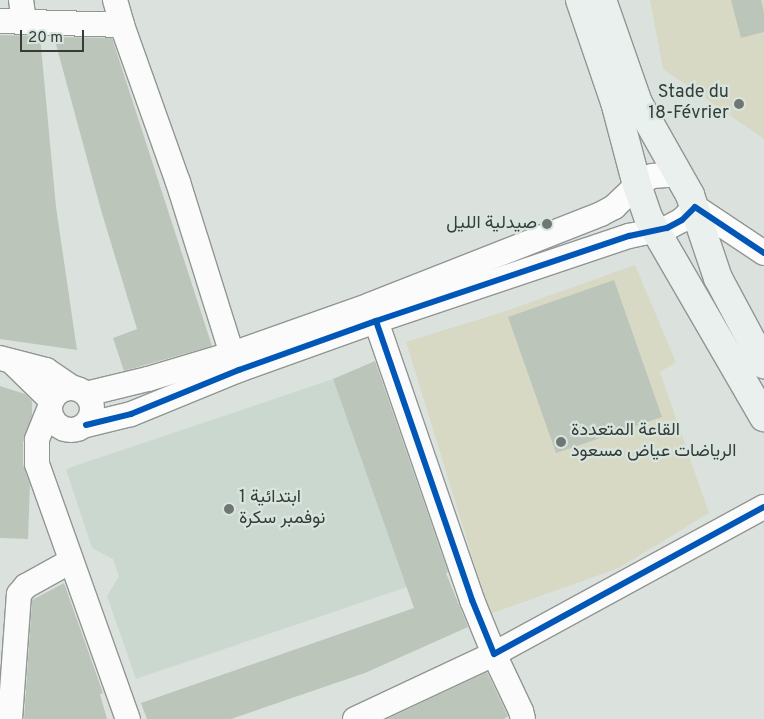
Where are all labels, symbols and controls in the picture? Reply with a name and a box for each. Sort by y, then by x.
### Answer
scale bar [22,20,86,52]
text: 20 m [28,29,63,48]
place label: Stade du 18-Février [648,83,729,126]
marker: Stade du 18-Février [733,98,745,110]
place label: صيدلية الليل [446,213,537,235]
marker: صيدلية الليل [541,218,553,230]
place label: القاعة المتعددة الرياضات عياض مسعود [571,421,736,464]
marker: القاعة المتعددة الرياضات عياض مسعود [555,436,567,448]
place label: ابتدائية 1 نوفمبر سكرة [239,488,325,530]
marker: ابتدائية 1 نوفمبر سكرة [223,503,235,515]

